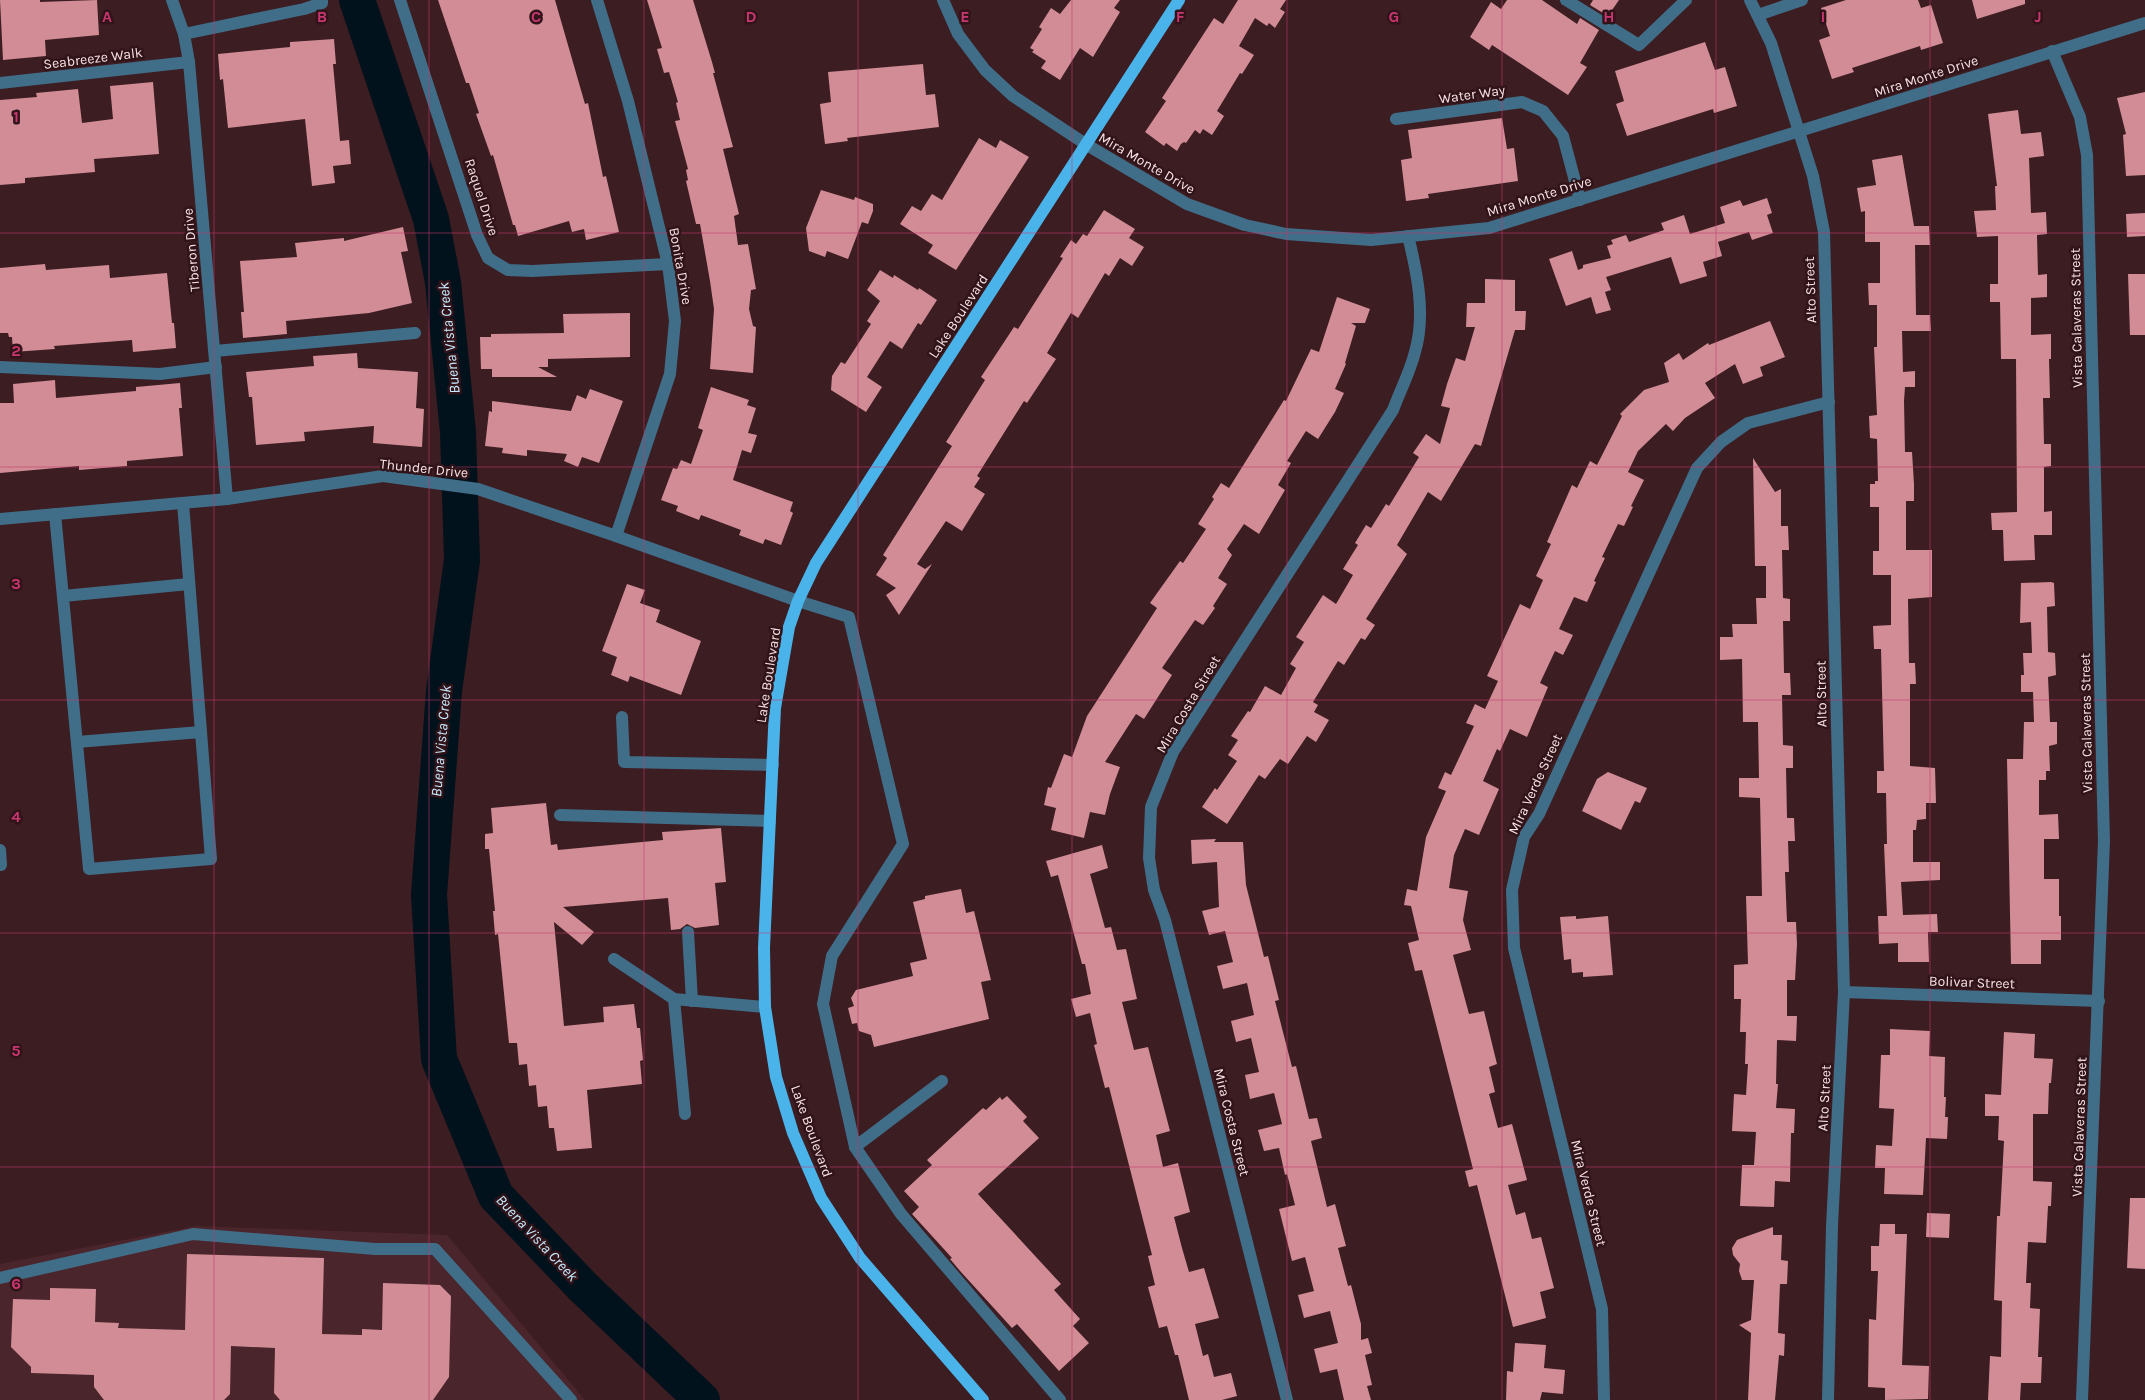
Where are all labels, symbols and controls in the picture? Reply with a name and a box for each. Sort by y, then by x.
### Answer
text: A [102,7,112,26]
text: B [317,7,327,26]
text: C [531,7,541,26]
text: D [746,7,757,26]
text: E [960,7,970,26]
text: F [1176,7,1185,26]
text: G [1389,7,1399,26]
text: H [1603,7,1615,26]
text: I [1821,7,1825,26]
text: J [2034,7,2042,26]
street label: Seabreeze Walk [42,44,144,73]
street label: Mira Monte Drive [1872,52,1980,101]
street label: Water Way [1438,81,1507,108]
text: 1 [13,107,19,126]
street label: Mira Monte Drive [1095,129,1198,198]
street label: Raquel Drive [461,156,502,238]
street label: Mira Monte Drive [1485,172,1594,220]
street label: Tiberon Drive [179,207,204,292]
street label: Bonita Drive [665,226,696,306]
street label: Vista Calaveras Street [2067,248,2086,388]
street label: Alto Street [1801,256,1820,324]
street label: Lake Boulevard [925,271,992,361]
water label: Buena Vista Creek [434,281,464,395]
text: 2 [11,341,21,360]
street label: Thunder Drive [379,455,469,482]
text: 3 [11,574,21,593]
street label: Lake Boulevard [753,626,784,724]
street label: Mira Costa Street [1153,653,1224,756]
street label: Vista Calaveras Street [2077,653,2096,793]
street label: Alto Street [1812,661,1831,727]
water label: Buena Vista Creek [427,684,455,798]
street label: Mira Verde Street [1505,731,1566,837]
text: 4 [11,807,21,826]
street label: Bolivar Street [1929,973,2015,992]
text: 5 [11,1041,21,1060]
street label: Vista Calaveras Street [2069,1057,2090,1197]
street label: Alto Street [1814,1064,1835,1132]
street label: Mira Costa Street [1210,1066,1253,1178]
street label: Lake Boulevard [787,1083,836,1180]
street label: Mira Verde Street [1567,1138,1610,1248]
water label: Buena Vista Creek [492,1191,582,1285]
text: 6 [11,1274,21,1293]

